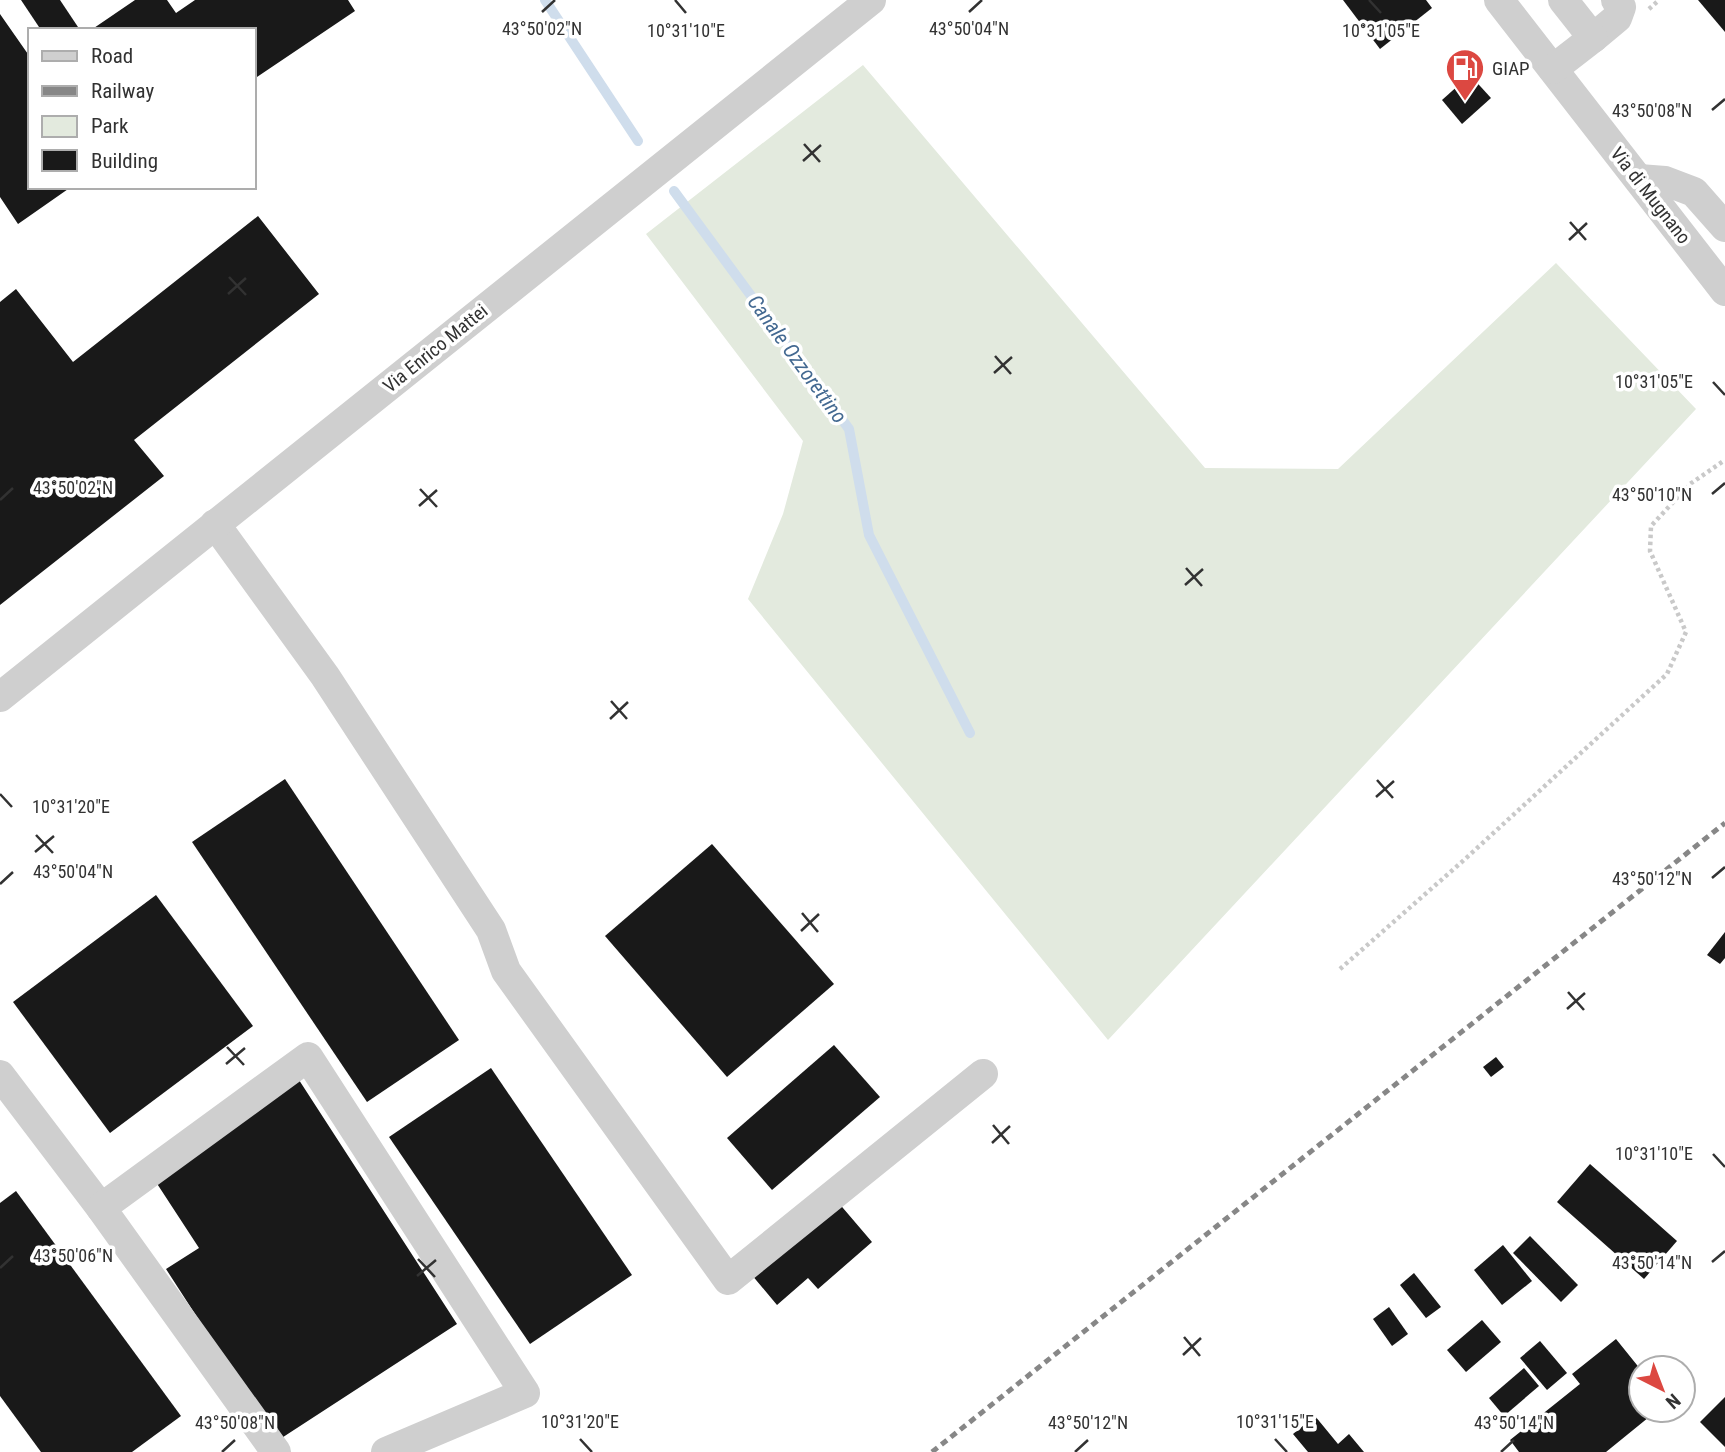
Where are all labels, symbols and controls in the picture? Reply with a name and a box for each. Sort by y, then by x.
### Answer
text: 43°50'02"N [502,18,582,39]
text: 43°50'04"N [929,18,1009,39]
text: 10°31'10"E [647,20,725,41]
text: 10°31'05"E [1342,20,1420,41]
legend [28,28,256,189]
text: Road [91,44,133,68]
fuel station icon: GIAP [1444,47,1486,102]
place label: GIAP [1492,57,1530,80]
text: Railway [91,79,154,103]
text: 43°50'08"N [1612,100,1692,121]
text: Park [91,114,129,138]
street label: Via di Mugnano [1606,142,1696,248]
text: Building [91,149,158,173]
water label: Canale Ozzorettino [742,290,852,428]
street label: Via Enrico Mattei [378,299,492,398]
text: 10°31'05"E [1615,371,1693,392]
text: 43°50'02"N [33,477,113,498]
text: 43°50'10"N [1612,484,1692,505]
text: 10°31'20"E [32,796,110,817]
text: 43°50'04"N [33,861,113,882]
text: 43°50'12"N [1612,868,1692,889]
text: 10°31'10"E [1615,1143,1693,1164]
text: 43°50'06"N [33,1245,113,1266]
text: 43°50'14"N [1612,1252,1692,1273]
north arrow [1627,1354,1697,1424]
text: N [1661,1389,1685,1414]
text: 10°31'20"E [541,1411,619,1432]
text: 10°31'15"E [1236,1411,1314,1432]
text: 43°50'08"N [195,1412,275,1433]
text: 43°50'12"N [1048,1412,1128,1433]
text: 43°50'14"N [1474,1412,1554,1433]

